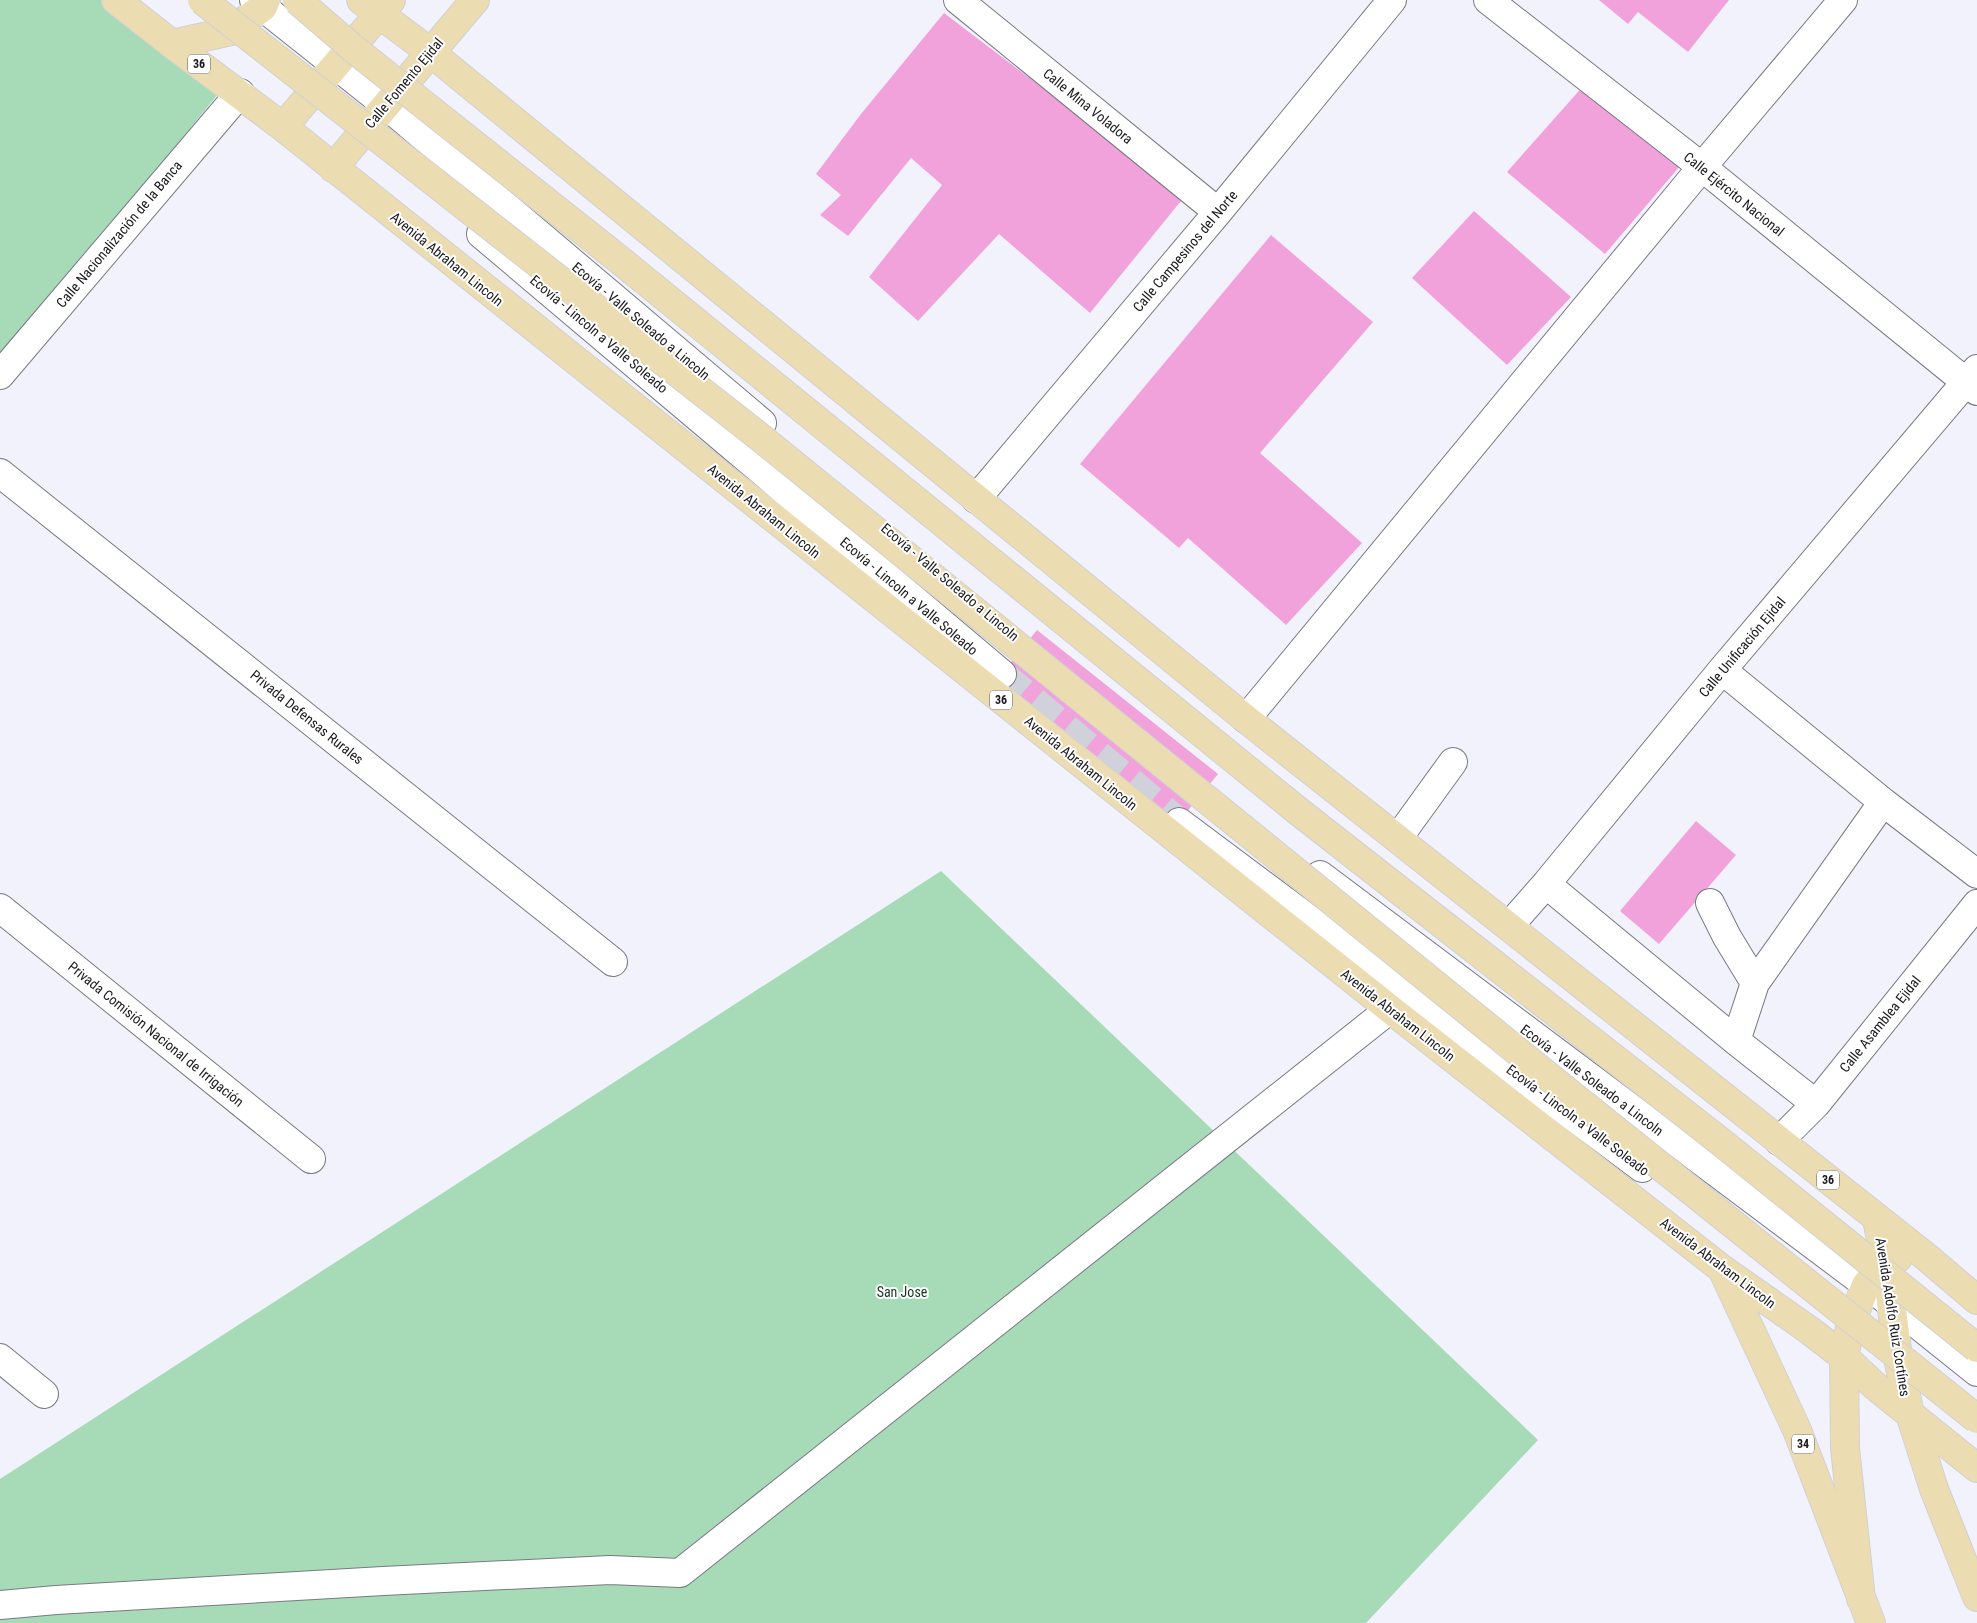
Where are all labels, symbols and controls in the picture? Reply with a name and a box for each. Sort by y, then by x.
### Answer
street label: Calle Fomento Ejidal [362,35,446,131]
road number: 36 [188,54,210,74]
street label: Calle Mina Voladora [1040,65,1136,147]
street label: Calle Ejército Nacional [1681,149,1787,239]
street label: Calle Nacionalización de la Banca [53,157,185,311]
street label: Calle Campesinos del Norte [1130,187,1241,315]
street label: Avenida Abraham Lincoln [388,209,506,309]
street label: Ecovía - Valle Soleado a Lincoln [569,259,713,383]
street label: Ecovía - Lincoln a Valle Soleado [527,272,671,396]
street label: Avenida Abraham Lincoln [705,461,823,561]
street label: Ecovía - Valle Soleado a Lincoln [878,520,1022,644]
street label: Ecovía - Lincoln a Valle Soleado [837,534,981,658]
street label: Calle Unificación Ejidal [1695,594,1789,700]
street label: Privada Defensas Rurales [247,667,367,767]
road number: 36 [990,690,1012,710]
street label: Avenida Abraham Lincoln [1022,713,1140,813]
street label: Privada Comisión Nacional de Irrigación [65,958,247,1110]
street label: Avenida Abraham Lincoln [1338,966,1458,1064]
street label: Calle Asamblea Ejidal [1836,973,1924,1075]
street label: Ecovía - Valle Soleado a Lincoln [1517,1021,1667,1139]
street label: Ecovía - Lincoln a Valle Soleado [1503,1061,1653,1179]
road number: 36 [1817,1170,1839,1190]
street label: Avenida Abraham Lincoln [1657,1214,1779,1312]
street label: Avenida Adolfo Ruiz Cortínes [1873,1236,1913,1398]
park label: San Jose [877,1284,928,1300]
road number: 34 [1792,1435,1814,1454]

